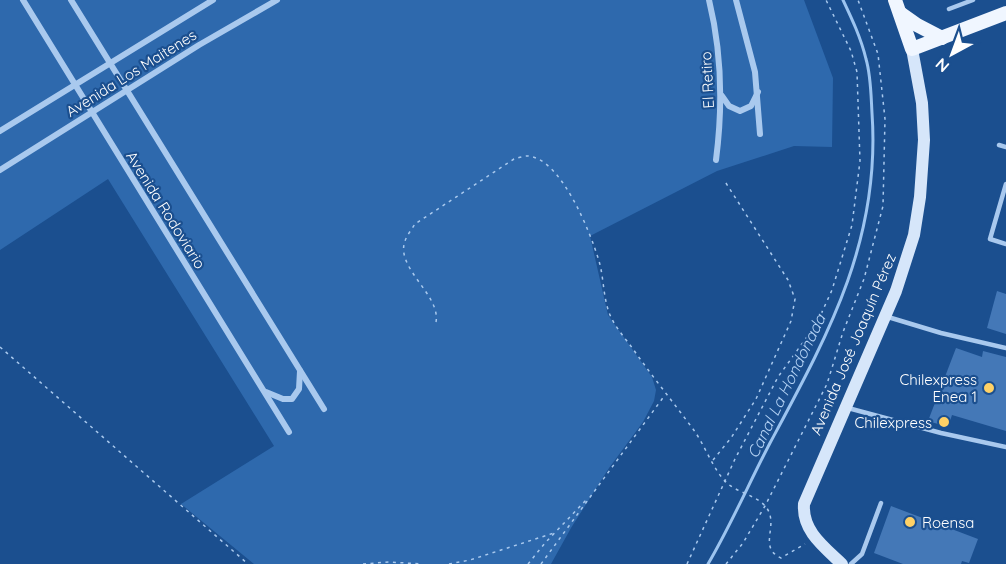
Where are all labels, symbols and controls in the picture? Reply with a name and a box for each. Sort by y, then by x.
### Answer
north arrow [922,24,982,84]
street label: Avenida Los Maitenes [62,25,200,121]
street label: El Retiro [696,51,718,109]
text: N [931,54,953,77]
street label: Avenida Rodoviario [122,148,210,272]
street label: Avenida José Joaquín Pérez [806,250,900,438]
water label: Canal La Hondonada [742,310,830,461]
place label: Chilexpress Enea 1 [899,370,977,406]
marker: Chilexpress Enea 1 [982,381,996,395]
place label: Chilexpress [854,413,932,432]
marker: Chilexpress [937,415,951,429]
place label: Roensa [922,513,974,532]
marker: Roensa [903,515,917,529]

